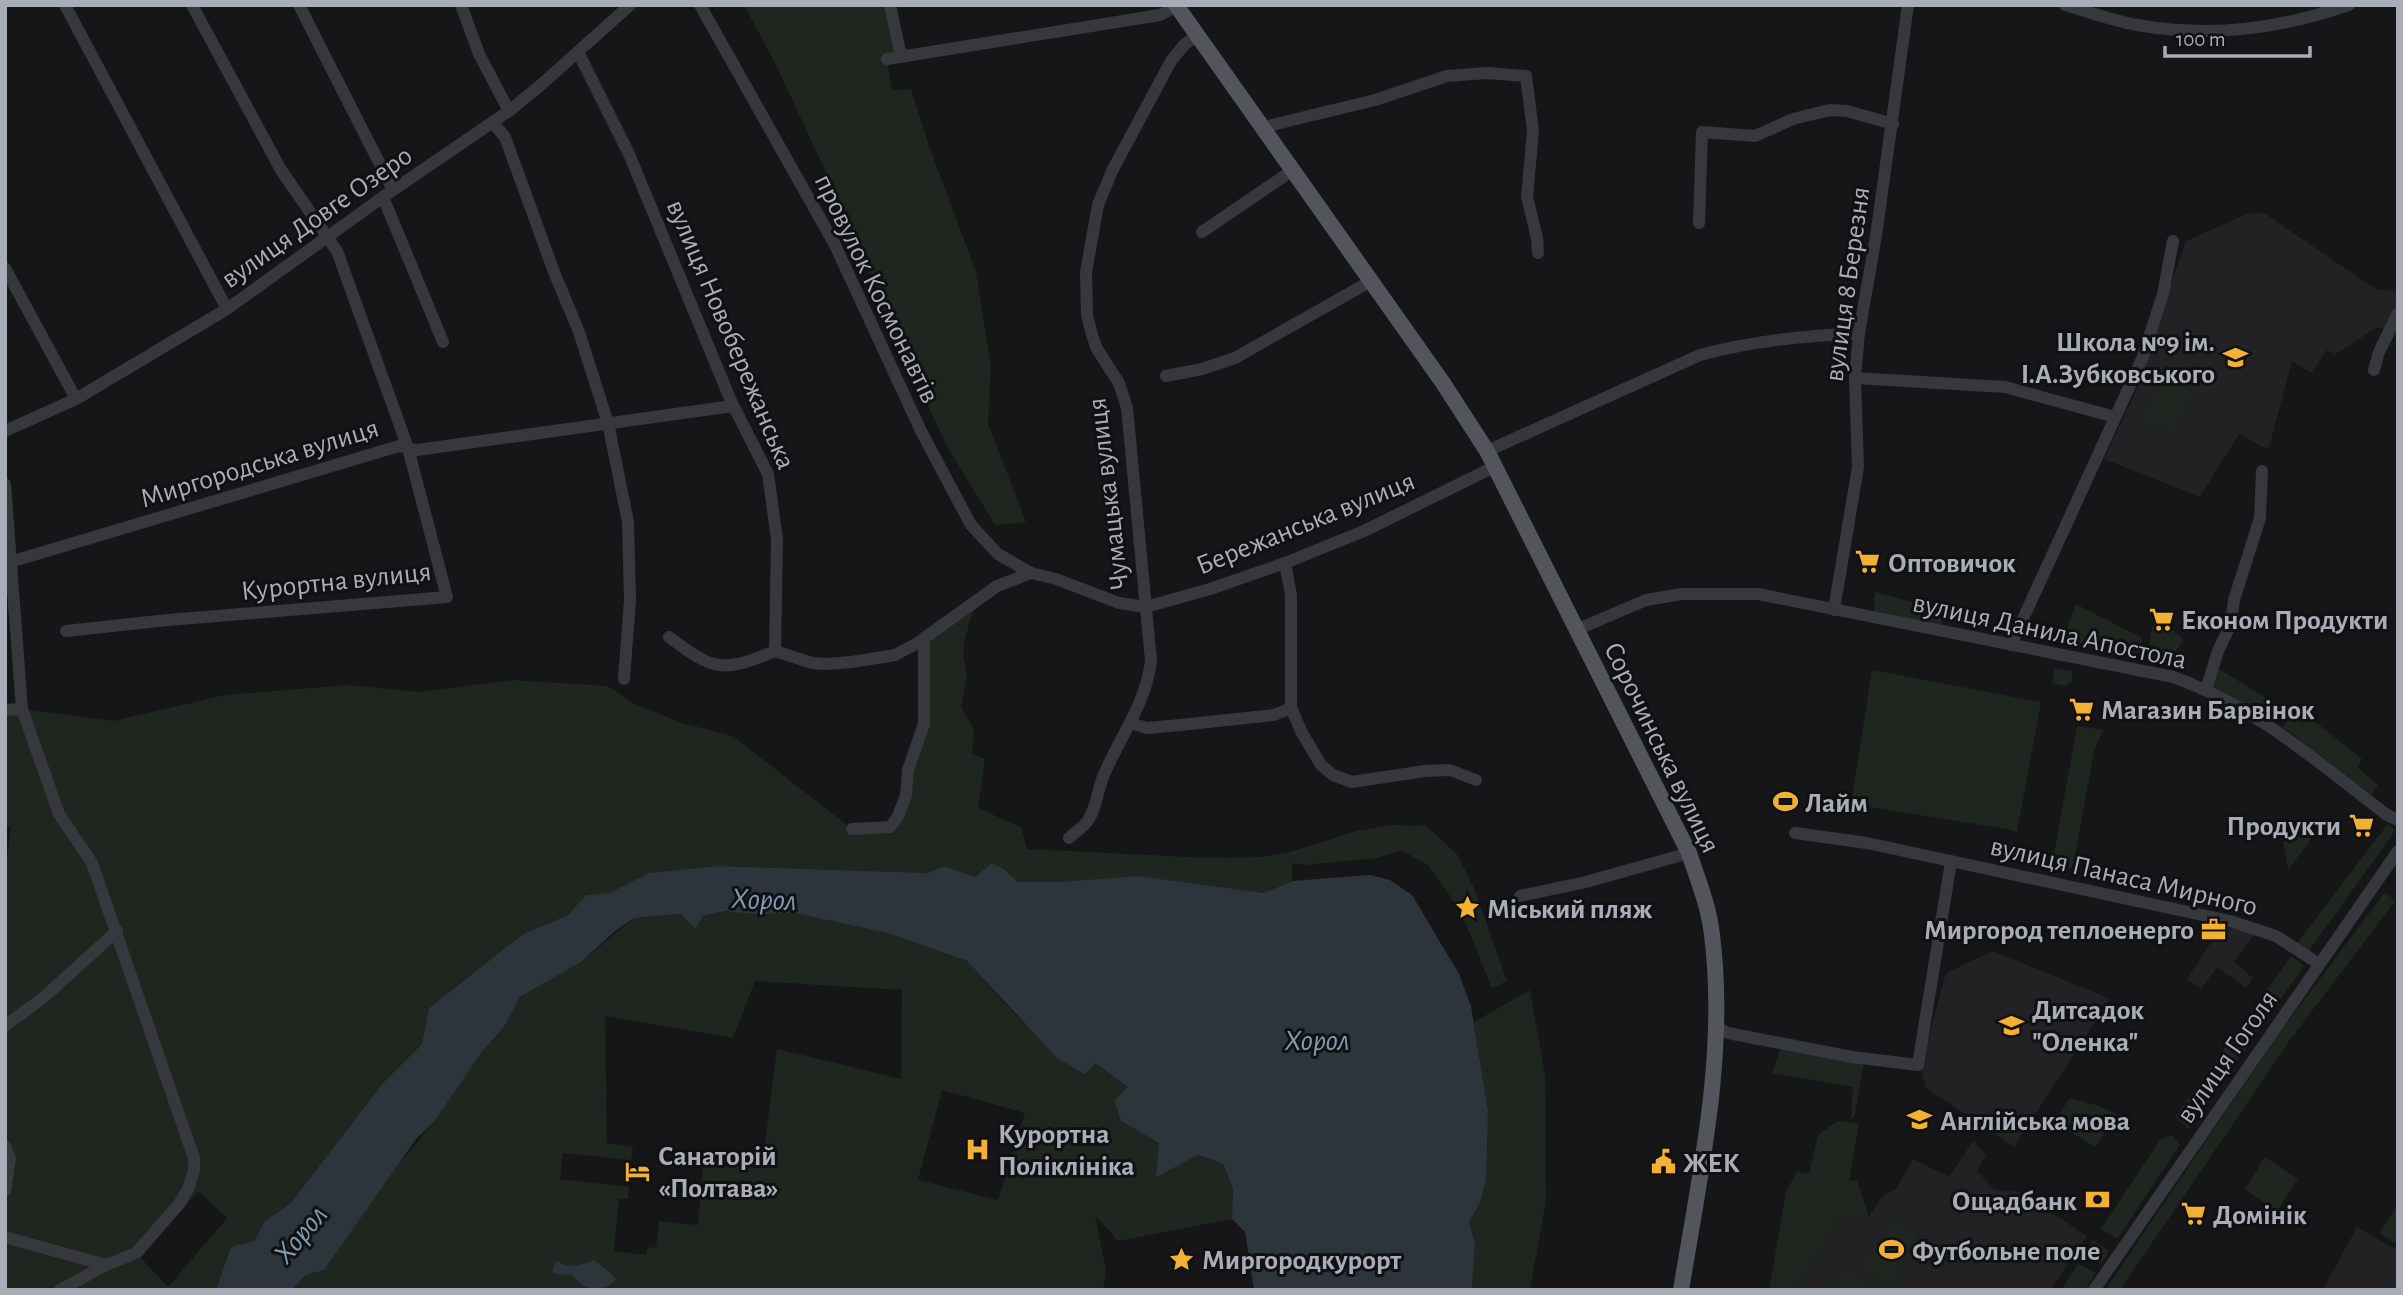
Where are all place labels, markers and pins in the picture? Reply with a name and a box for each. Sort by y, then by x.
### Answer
place label: Школа №9 ім. І.А.Зубковського [2021,329,2215,389]
school or university icon: Школа №9 ім. І.А.Зубковського [2221,343,2249,371]
supermarket icon: Оптовичок [1854,548,1882,576]
place label: Оптовичок [1888,550,2016,578]
supermarket icon: Економ Продукти [2147,605,2175,633]
place label: Економ Продукти [2181,607,2388,635]
supermarket icon: Магазин Барвінок [2067,695,2095,723]
place label: Магазин Барвінок [2101,697,2315,725]
sports icon: Лайм [1771,788,1799,816]
place label: Лайм [1805,790,1868,818]
supermarket icon: Продукти [2347,811,2375,839]
place label: Продукти [2227,813,2341,841]
place icon: Міський пляж [1453,894,1481,922]
place label: Міський пляж [1487,896,1653,924]
office icon: Миргород теплоенерго [2200,915,2228,943]
place label: Миргород теплоенерго [1924,917,2194,945]
place label: Дитсадок "Оленка" [2032,997,2144,1057]
school or university icon: Дитсадок "Оленка" [1998,1011,2026,1039]
school or university icon: Англійська мова [1906,1106,1934,1134]
place label: Англійська мова [1940,1108,2130,1136]
place label: Курортна Поліклініка [998,1121,1135,1181]
hospital icon: Курортна Поліклініка [964,1135,992,1163]
place label: Санаторій «Полтава» [658,1143,779,1203]
public building icon: ЖЕК [1649,1148,1677,1176]
place label: ЖЕК [1683,1150,1740,1178]
hotel icon: Санаторій «Полтава» [624,1157,652,1185]
bank icon: Ощадбанк [2083,1186,2111,1214]
place label: Ощадбанк [1952,1188,2077,1216]
supermarket icon: Домінік [2179,1200,2207,1228]
place label: Домінік [2213,1202,2307,1230]
sports icon: Футбольне поле [1878,1236,1906,1264]
place label: Футбольне поле [1912,1238,2100,1266]
place icon: Миргородкурорт [1168,1245,1196,1273]
place label: Миргородкурорт [1202,1247,1402,1275]

